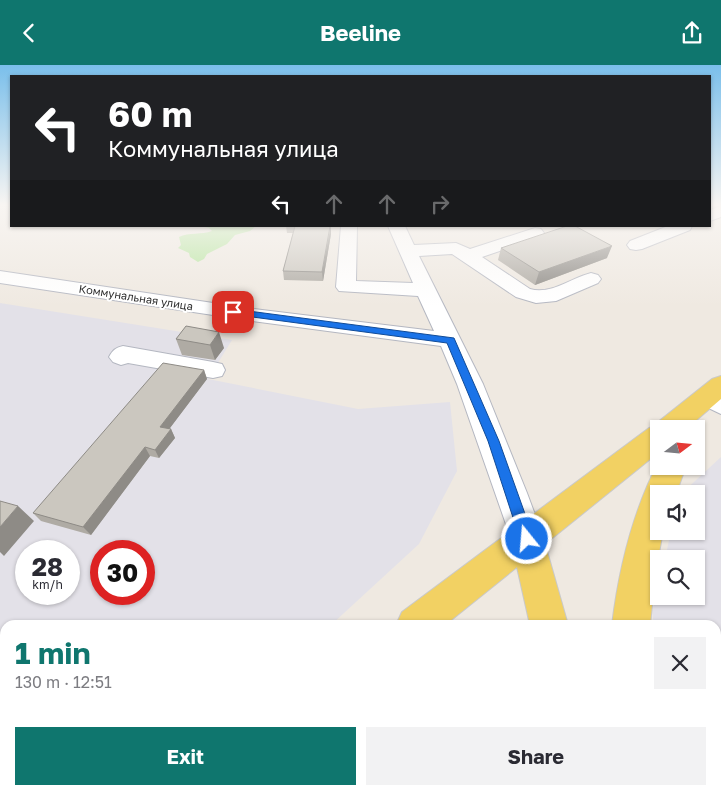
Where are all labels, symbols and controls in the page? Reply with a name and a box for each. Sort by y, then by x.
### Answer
icon: back [15,19,43,47]
text: Beeline [320,19,401,46]
icon: share [678,19,706,47]
text: 60 m [108,93,192,135]
icon: left [25,95,90,160]
text: Коммунальная улица [108,135,339,162]
icon: left [267,190,295,218]
icon: ahead [320,190,348,218]
icon: ahead [373,190,401,218]
icon: right [426,190,454,218]
street label: Коммунальная улица [78,282,194,312]
pin [212,291,254,333]
icon: arrive [219,298,247,326]
north arrow [650,420,705,475]
map controls [650,420,705,605]
button: sound [650,485,705,540]
position arrow [500,512,552,564]
speed limit sign: 30 [90,540,155,605]
button: search [650,550,705,605]
text: 28 [32,551,63,582]
text: km/h [32,577,63,592]
text: 1 min [15,635,91,671]
button: close [654,637,706,689]
text: 130 m · 12:51 [15,672,112,692]
button: Exit [15,727,356,785]
button: Share [366,727,706,785]

